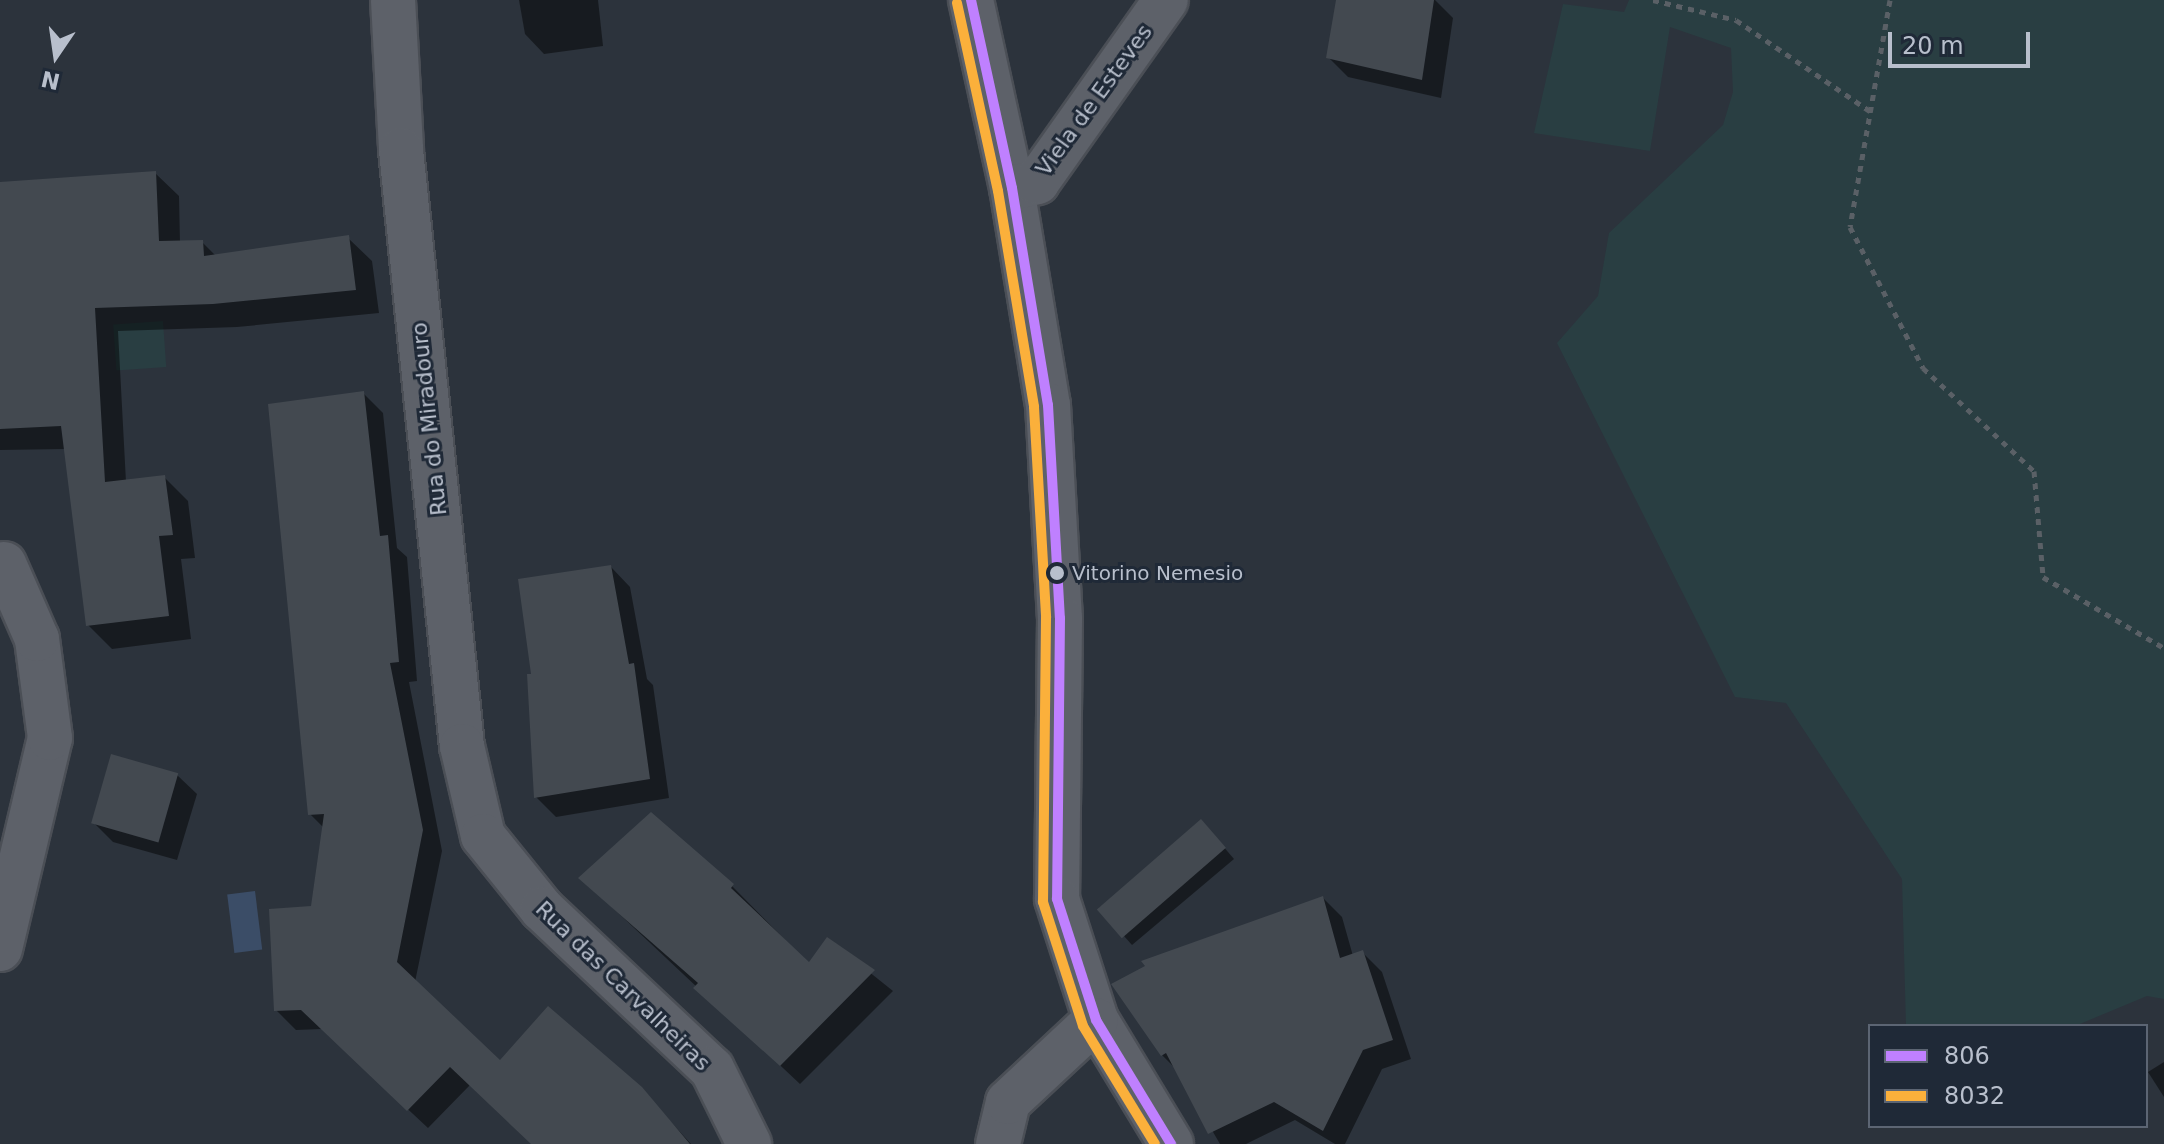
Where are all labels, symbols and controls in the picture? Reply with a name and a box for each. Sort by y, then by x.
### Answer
north arrow [16,16,96,96]
scale bar [1892,16,2034,66]
street label: Viela de Esteves [1030,19,1158,181]
text: 20 m [1902,32,1964,60]
text: N [39,66,62,94]
street label: Rua do Miradouro [406,321,452,517]
place label: Vitorino Nemesio [1072,561,1243,585]
marker: Vitorino Nemesio [1049,565,1065,581]
street label: Rua das Carvalheiras [530,896,716,1076]
legend [1868,1024,2148,1128]
text: 806 [1944,1042,1990,1070]
text: 8032 [1944,1082,2005,1110]

